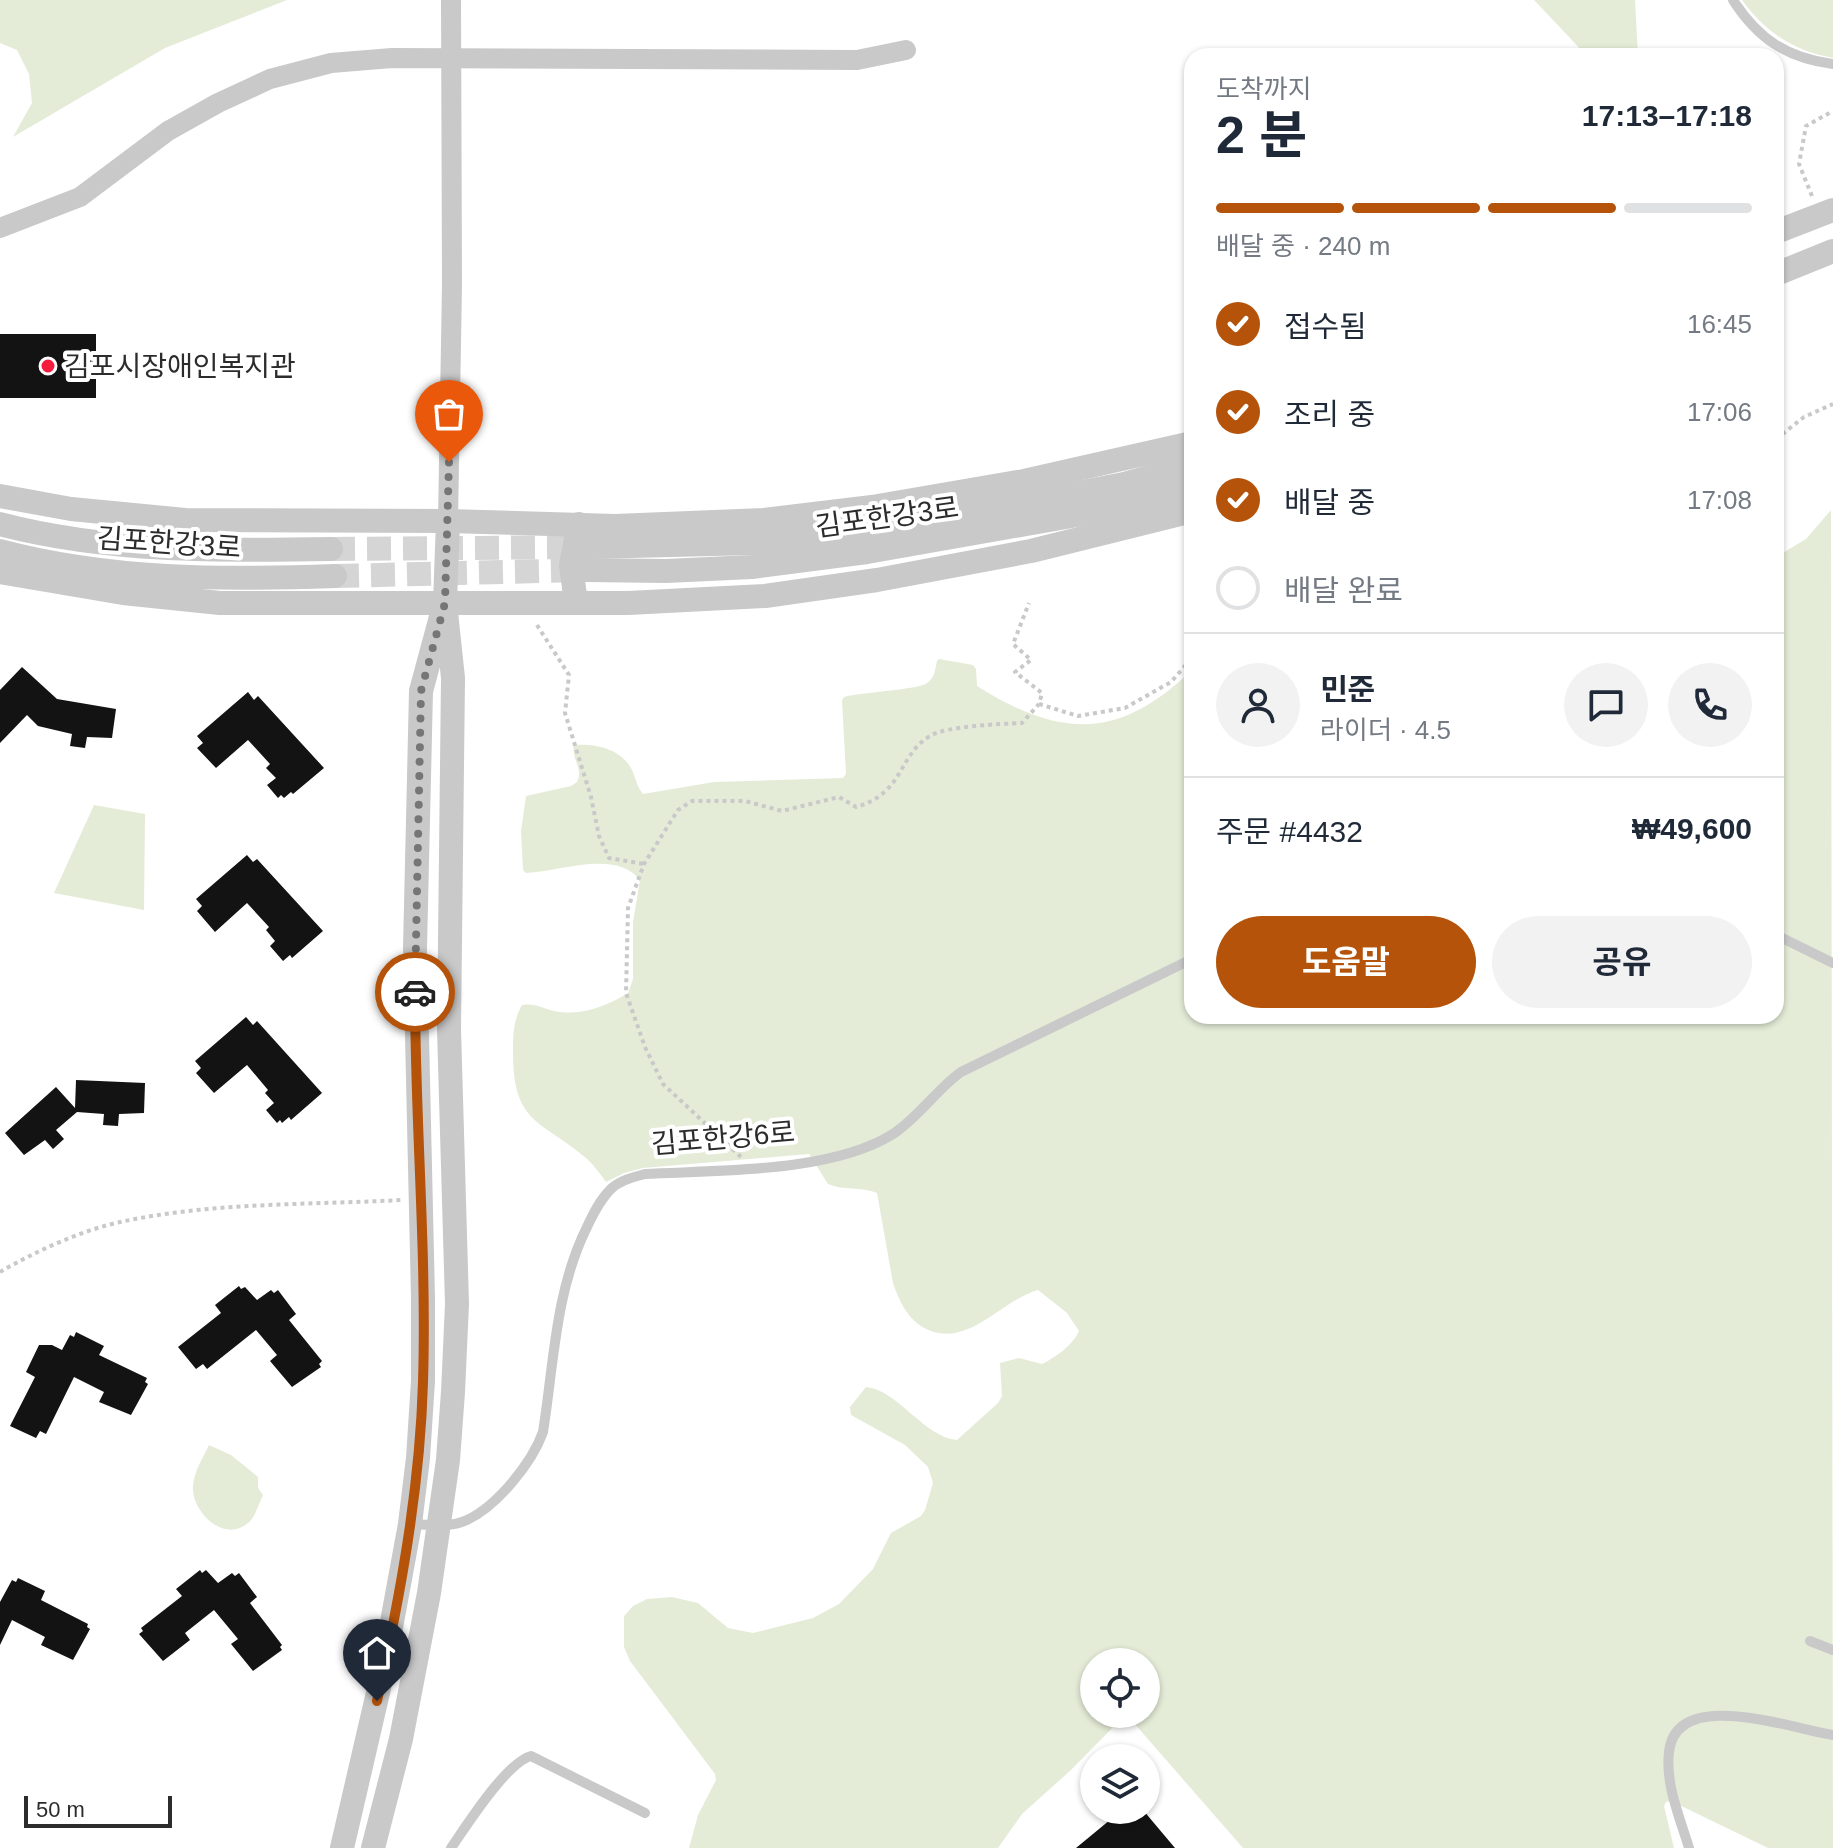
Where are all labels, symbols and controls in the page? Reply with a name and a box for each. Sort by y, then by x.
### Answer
text: 도착까지 [1216,74,1312,104]
text: 17:13–17:18 [1582,99,1752,132]
text: 2 분 [1216,106,1307,164]
text: 배달 중 · 240 m [1216,231,1390,261]
icon: check [1216,302,1260,346]
text: 16:45 [1687,309,1752,339]
text: 접수됨 [1284,310,1367,343]
place label: 김포시장애인복지관 [64,351,296,382]
marker: 김포시장애인복지관 [39,357,57,375]
pin [415,380,483,462]
icon: check [1216,390,1260,434]
icon: bag [427,392,471,436]
text: 17:06 [1687,397,1752,427]
text: 조리 중 [1284,398,1375,431]
icon: check [1216,478,1260,522]
text: 17:08 [1687,485,1752,515]
text: 배달 중 [1284,486,1375,519]
street label: 김포한강3로 [813,492,961,542]
street label: 김포한강3로 [96,523,242,563]
text: 배달 완료 [1284,574,1403,607]
button: person [1216,663,1300,747]
button: chat [1564,663,1648,747]
button: phone [1668,663,1752,747]
text: 민준 [1320,673,1375,706]
text: 라이더 · 4.5 [1320,715,1451,745]
text: ₩49,600 [1632,812,1752,845]
text: 주문 #4432 [1216,815,1363,848]
button: 도움말 [1216,916,1476,1008]
button: 공유 [1492,916,1752,1008]
courier [375,952,455,1032]
icon: car [393,970,437,1014]
street label: 김포한강6로 [650,1116,796,1160]
pin [343,1619,411,1701]
icon: home [355,1631,399,1675]
map controls [1080,1648,1160,1824]
button: locate [1080,1648,1160,1728]
button: layers [1080,1744,1160,1824]
scale bar [24,1792,172,1828]
text: 50 m [36,1797,85,1822]

